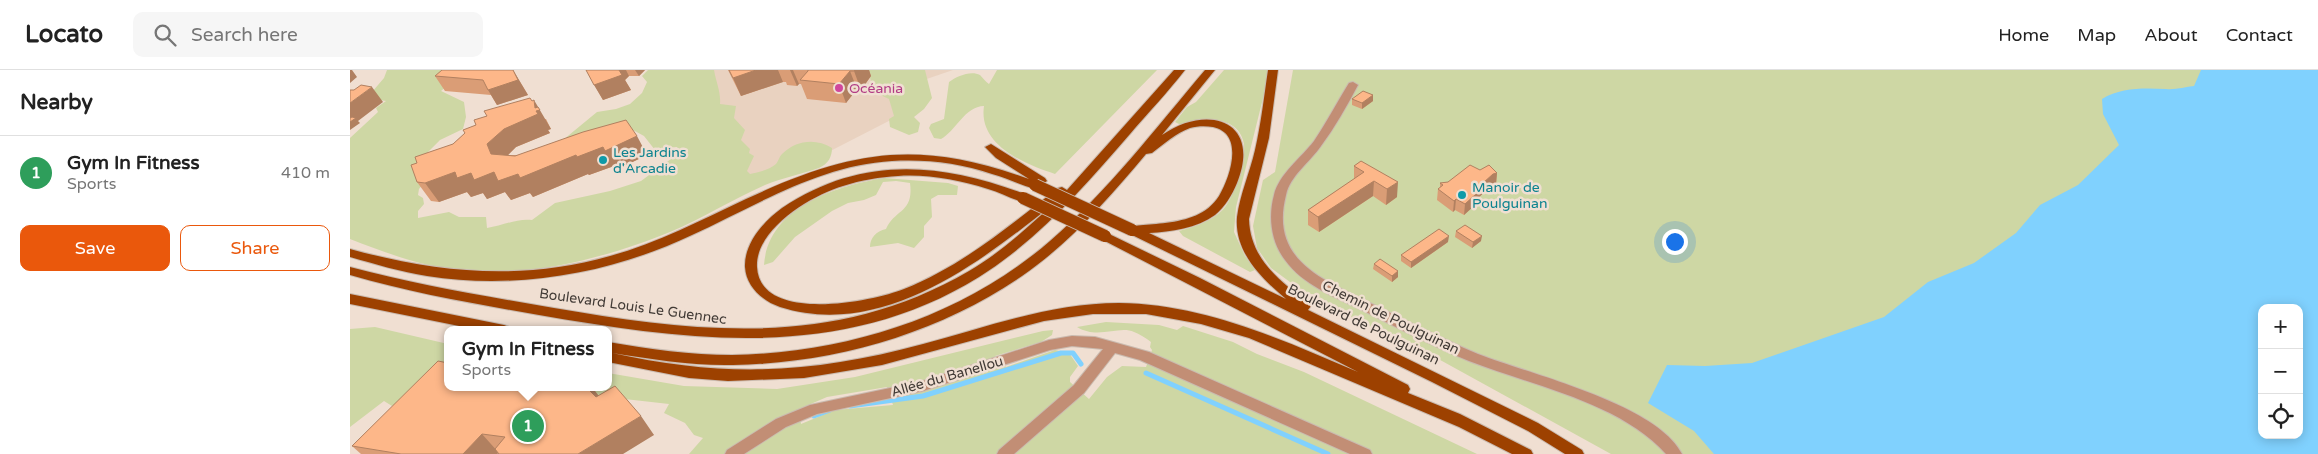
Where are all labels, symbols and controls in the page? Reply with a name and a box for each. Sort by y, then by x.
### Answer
search box [133,12,483,57]
text: Locato [25,20,103,49]
icon: search [151,21,179,49]
text: Search here [191,24,298,46]
text: Home [1998,24,2049,46]
text: Map [2077,24,2116,46]
text: About [2144,24,2198,46]
text: Contact [2226,24,2293,46]
place label: Océania [849,80,903,97]
marker: Océania [833,82,845,94]
text: Nearby [20,90,93,115]
place label: Les Jardins d'Arcadie [613,144,687,177]
text: Gym In Fitness [67,152,200,174]
marker: Les Jardins d'Arcadie [597,154,609,166]
text: 1 [31,163,41,183]
text: 410 m [281,163,330,183]
text: Sports [67,174,116,194]
place label: Manoir de Poulguinan [1472,179,1548,212]
marker: Manoir de Poulguinan [1456,189,1468,201]
button: Save [20,225,170,271]
button: Share [180,225,330,271]
your location [1662,229,1688,255]
street label: Chemin de Poulguinan [1319,277,1462,358]
street label: Boulevard de Poulguinan [1285,280,1442,369]
street label: Boulevard Louis Le Guennec [538,285,728,328]
map controls [2258,304,2303,439]
button: + [2258,304,2303,349]
popup [444,326,612,391]
text: Gym In Fitness [462,338,594,360]
button: − [2258,349,2303,394]
street label: Allée du Banellou [889,352,1005,401]
text: Sports [462,360,511,380]
button: locate [2258,394,2303,439]
pin: 1 [512,407,544,445]

